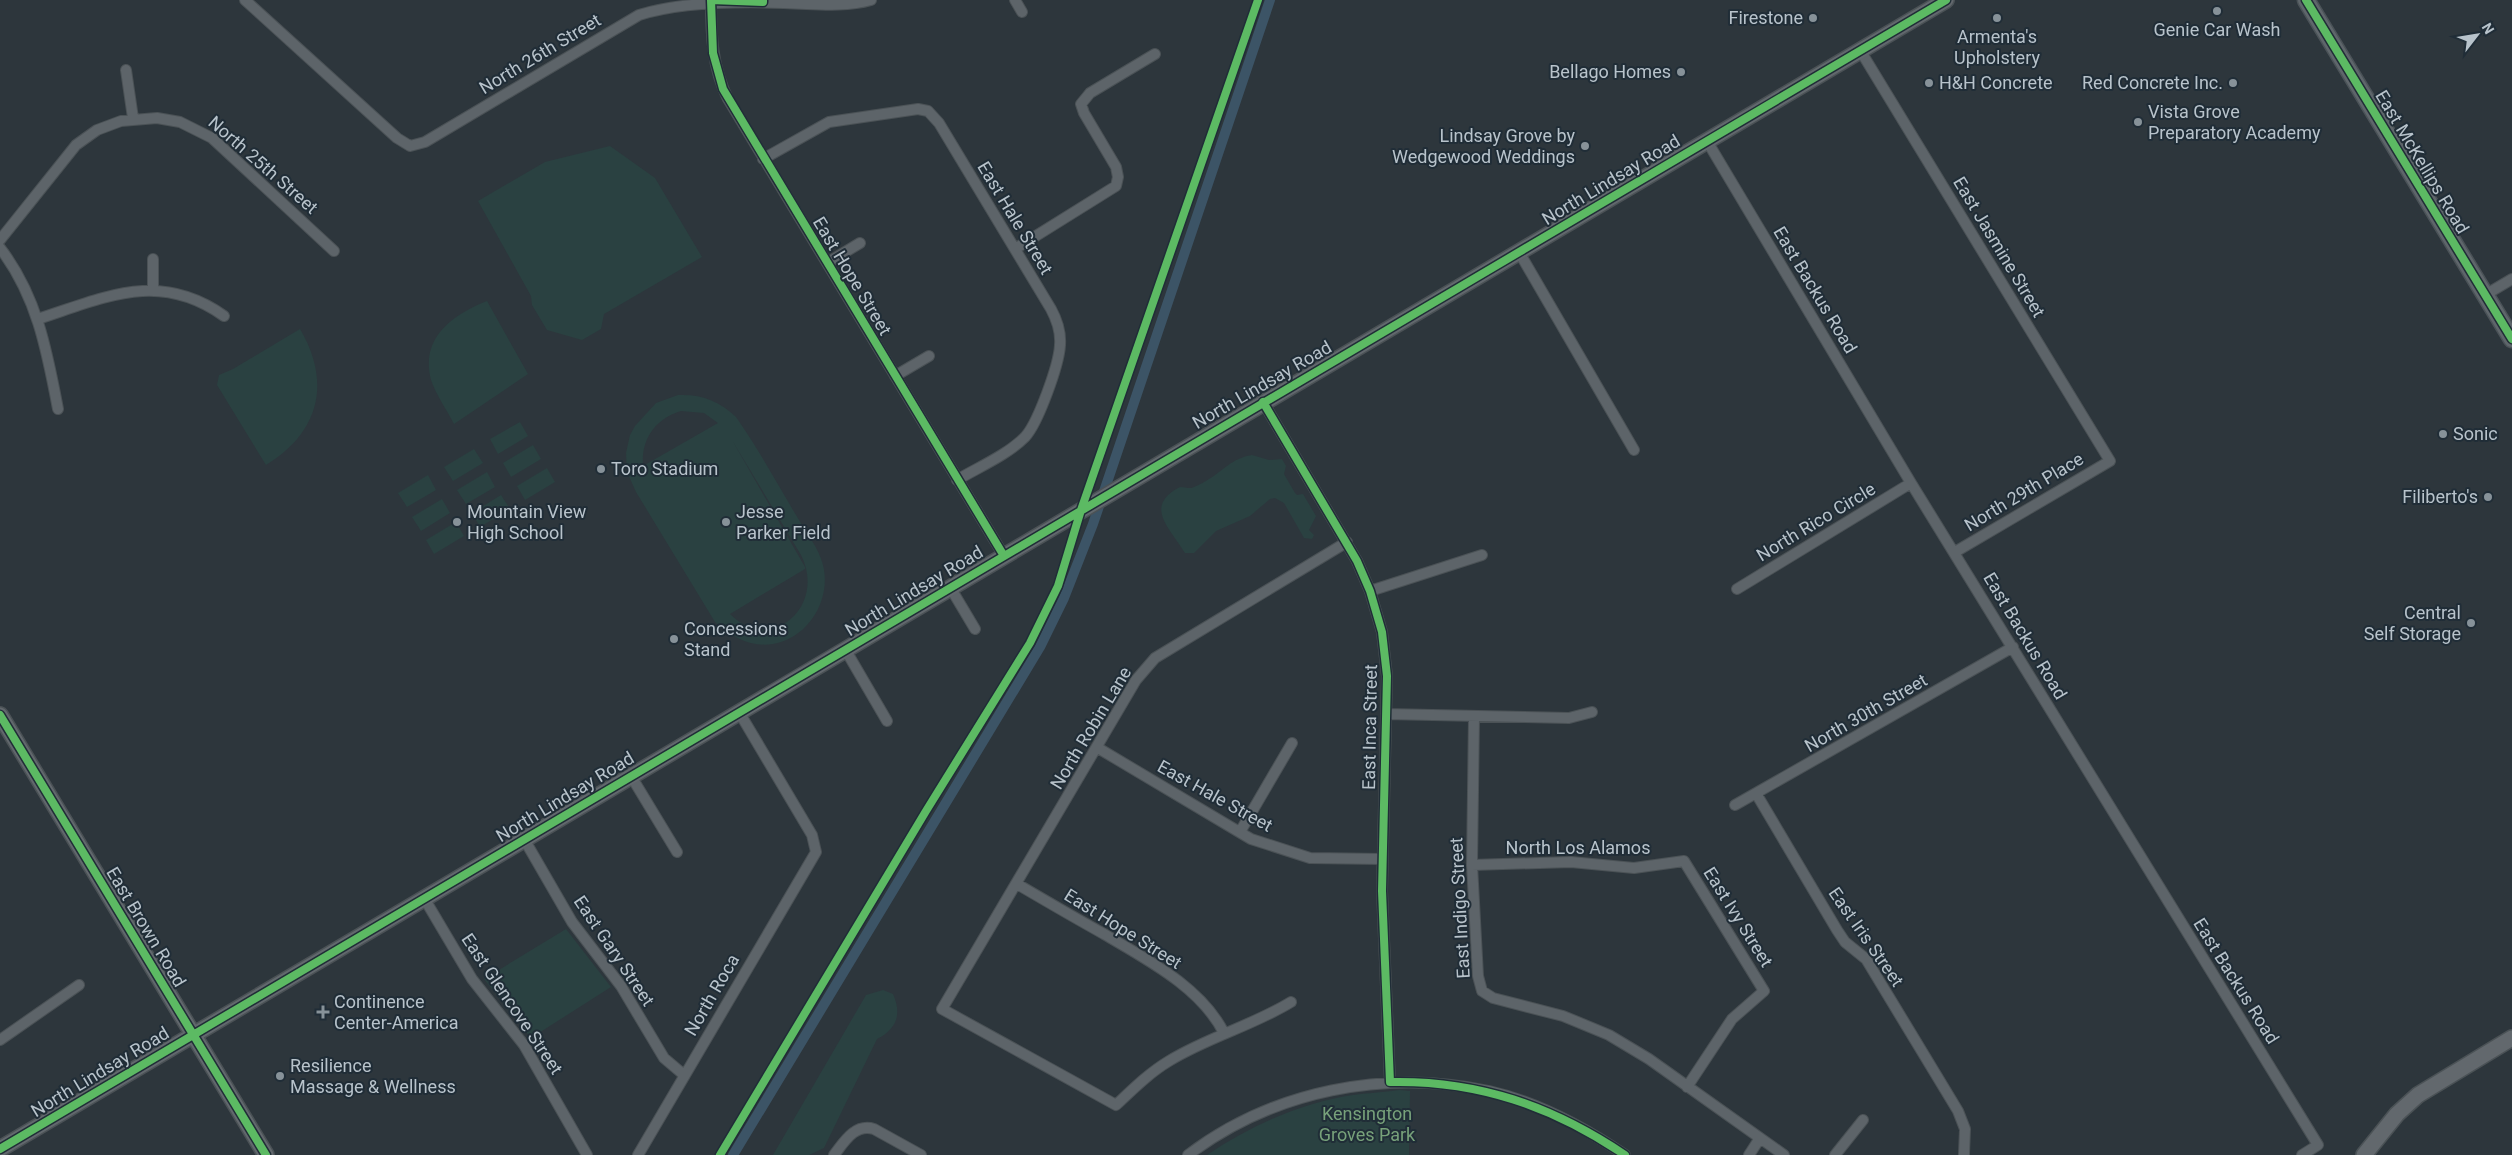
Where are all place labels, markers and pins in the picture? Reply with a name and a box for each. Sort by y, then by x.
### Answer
marker: Genie Car Wash [2211,5,2223,17]
place label: Firestone [1728,7,1803,28]
marker: Firestone [1807,12,1819,24]
marker: Armenta's Upholstery [1991,12,2003,24]
place label: Genie Car Wash [2154,19,2280,40]
place label: Armenta's Upholstery [1954,26,2040,68]
place label: Bellago Homes [1549,61,1671,82]
marker: Bellago Homes [1675,66,1687,78]
place label: H&H Concrete [1939,72,2053,93]
place label: Red Concrete Inc. [2082,72,2223,93]
marker: H&H Concrete [1923,77,1935,89]
marker: Red Concrete Inc. [2227,77,2239,89]
place label: Vista Grove Preparatory Academy [2148,101,2321,143]
marker: Vista Grove Preparatory Academy [2132,116,2144,128]
place label: Lindsay Grove by Wedgewood Weddings [1392,125,1575,167]
marker: Lindsay Grove by Wedgewood Weddings [1579,140,1591,152]
place label: Sonic [2453,423,2498,444]
marker: Sonic [2437,428,2449,440]
place label: Toro Stadium [611,458,718,479]
marker: Toro Stadium [595,463,607,475]
place label: Filiberto's [2402,486,2478,507]
marker: Filiberto's [2482,491,2494,503]
place label: Mountain View High School [467,501,587,543]
place label: Jesse Parker Field [736,501,831,543]
marker: Mountain View High School [451,516,463,528]
marker: Jesse Parker Field [720,516,732,528]
place label: Central Self Storage [2364,602,2461,644]
marker: Central Self Storage [2465,617,2477,629]
place label: Concessions Stand [684,618,787,660]
marker: Concessions Stand [668,633,680,645]
place label: Continence Center-America [334,991,458,1033]
marker: Continence Center-America [316,1005,330,1019]
place label: Resilience Massage & Wellness [290,1055,456,1097]
marker: Resilience Massage & Wellness [274,1070,286,1082]

